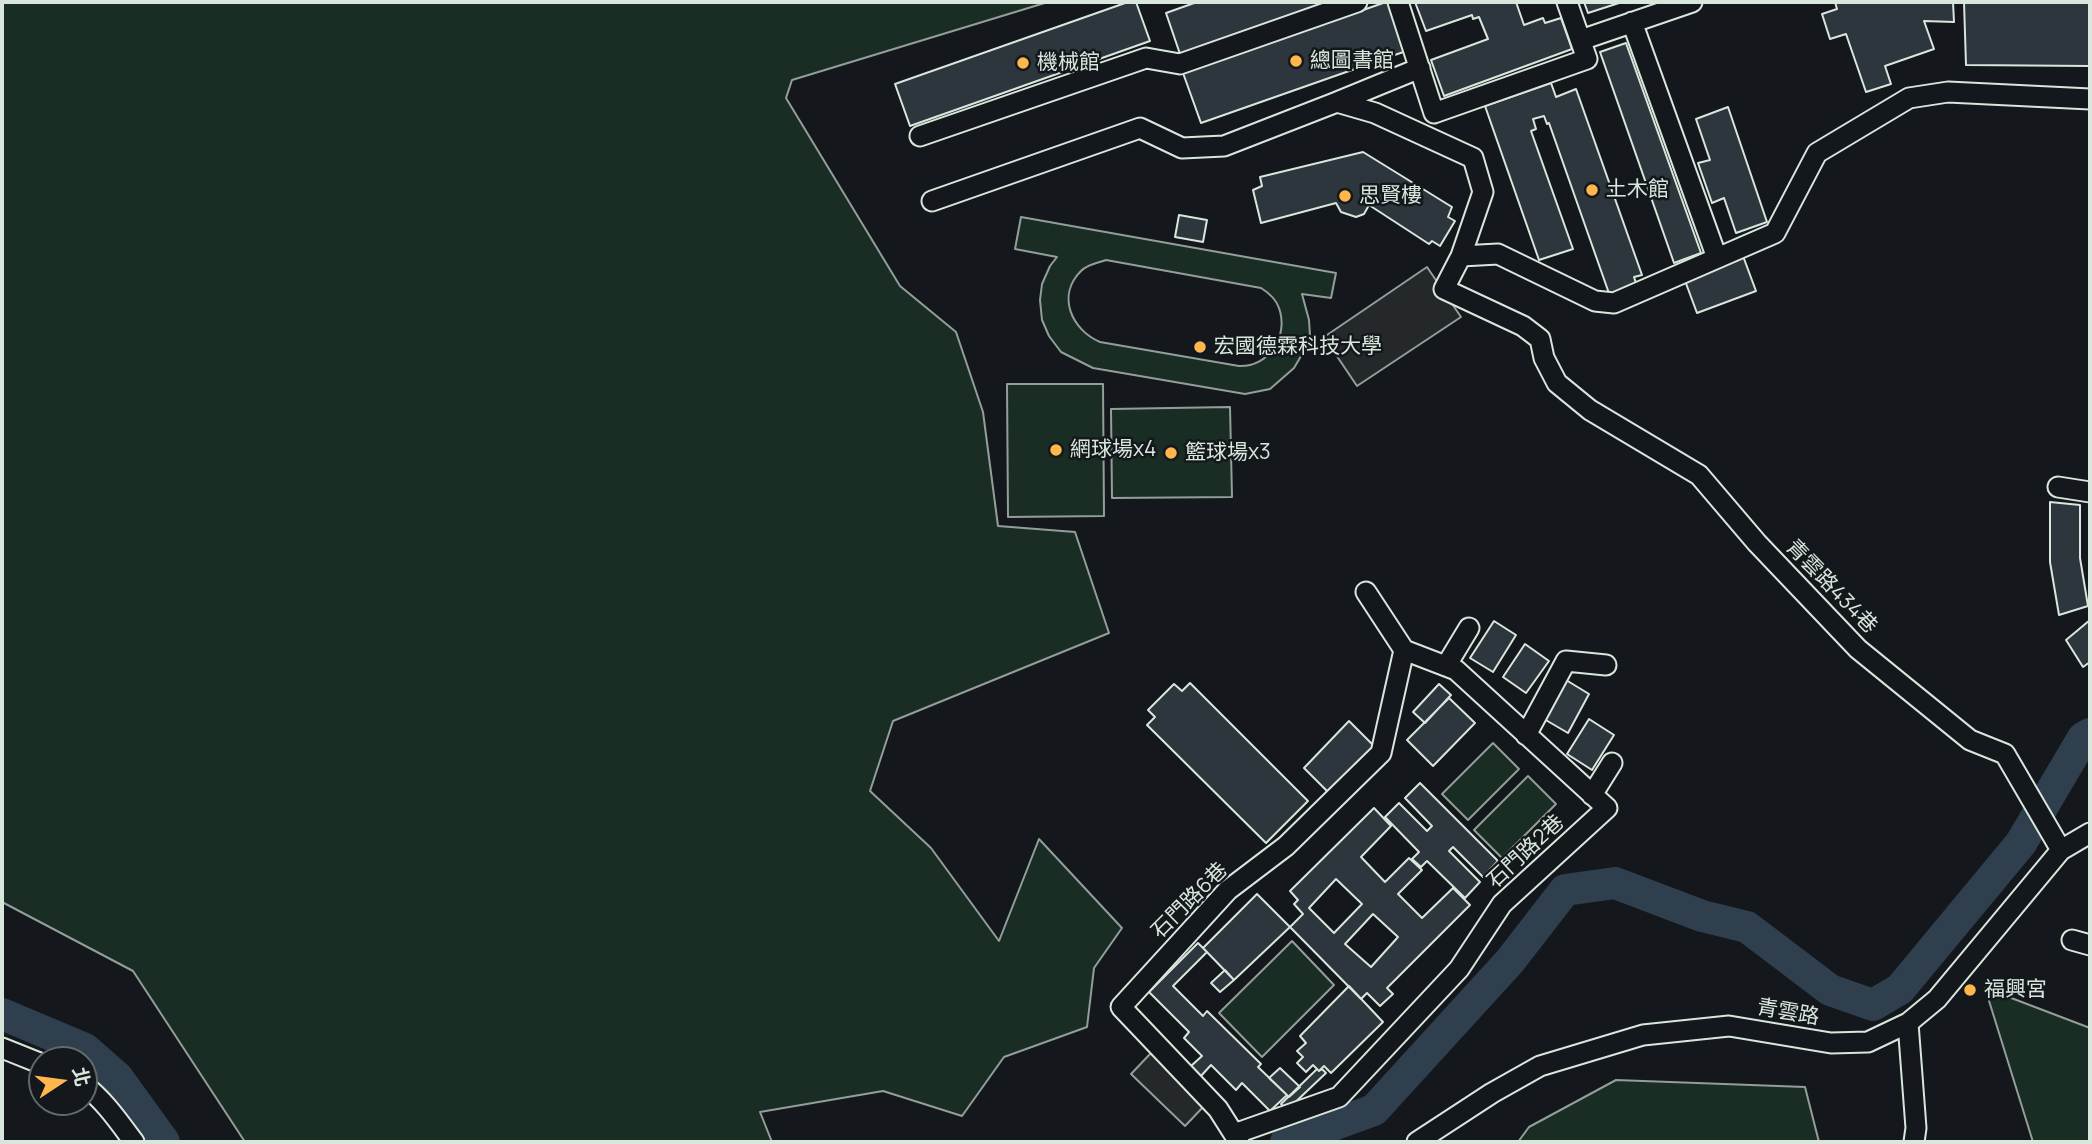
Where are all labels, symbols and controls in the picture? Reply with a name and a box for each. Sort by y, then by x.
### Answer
place label: 總圖書館 [1310,48,1394,74]
place label: 機械館 [1037,50,1100,76]
marker: 總圖書館 [1288,53,1304,69]
marker: 機械館 [1015,55,1031,71]
place label: 土木館 [1606,177,1669,203]
marker: 土木館 [1584,182,1600,198]
place label: 思賢樓 [1359,183,1422,209]
marker: 思賢樓 [1337,188,1353,204]
place label: 宏國德霖科技大學 [1214,334,1382,360]
marker: 宏國德霖科技大學 [1192,339,1208,355]
place label: 網球場x4 [1070,437,1156,463]
place label: 籃球場x3 [1185,440,1271,466]
marker: 網球場x4 [1048,442,1064,458]
marker: 籃球場x3 [1163,445,1179,461]
street label: 青雲路434巷 [1780,535,1882,639]
street label: 石門路2巷 [1482,810,1570,894]
street label: 石門路6巷 [1147,858,1233,944]
place label: 福興宮 [1984,977,2047,1003]
marker: 福興宮 [1962,982,1978,998]
street label: 青雲路 [1755,995,1821,1031]
north arrow [28,1046,98,1116]
text: 北 [67,1065,96,1089]

